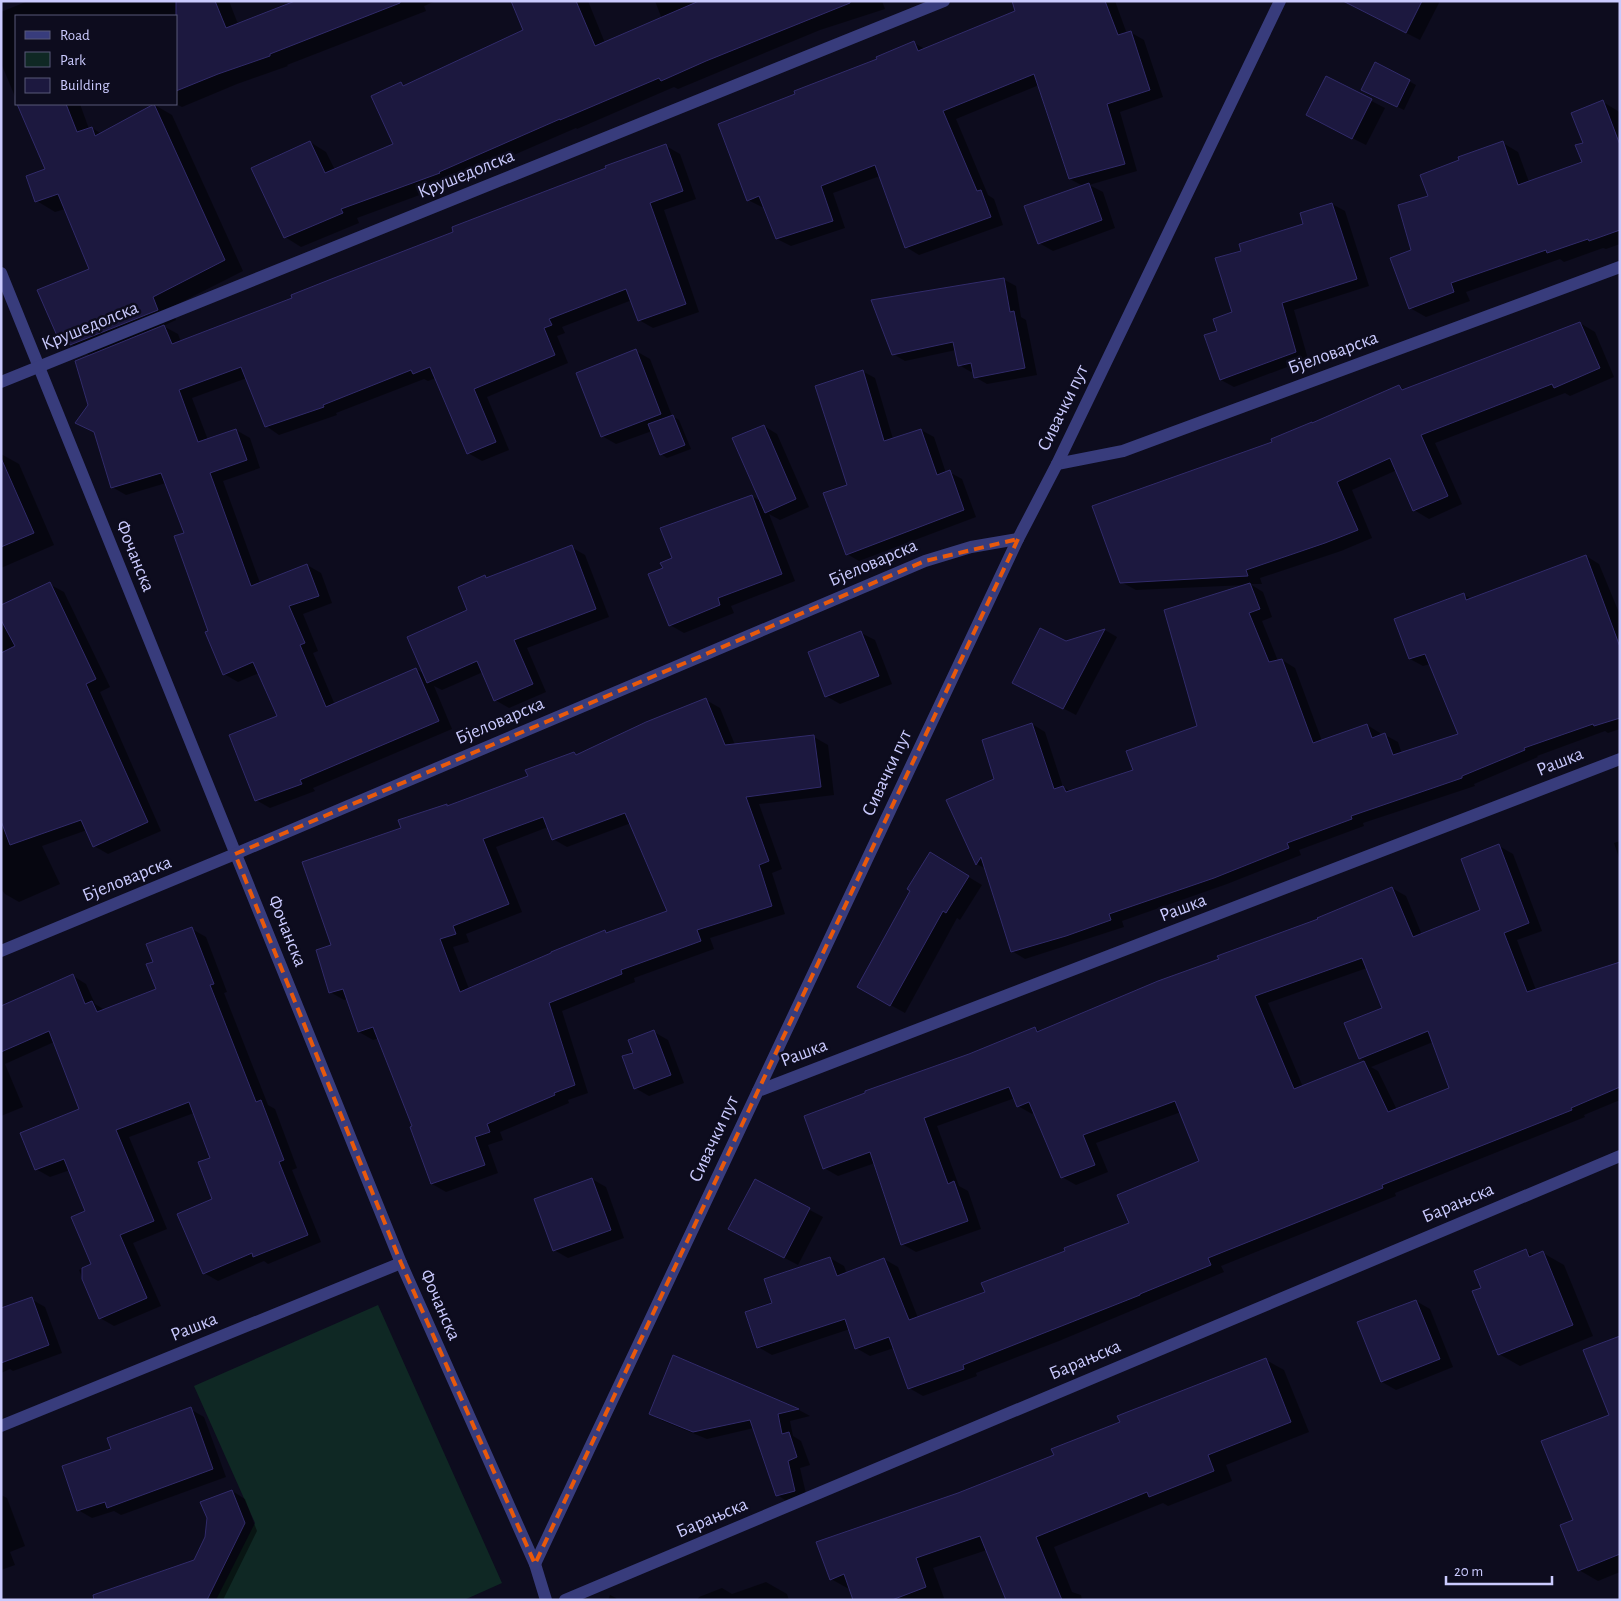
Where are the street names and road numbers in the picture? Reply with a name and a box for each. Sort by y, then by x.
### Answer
street label: Крушедолска [415,146,517,202]
street label: Крушедолска [39,298,141,354]
street label: Бјеловарска [1285,328,1381,378]
street label: Сивачки пут [1034,362,1092,454]
street label: Фочанска [112,518,158,595]
street label: Бјеловарска [826,536,920,590]
street label: Бјеловарска [453,694,547,748]
street label: Сивачки пут [859,727,915,819]
street label: Рашка [1534,744,1586,780]
street label: Бјеловарска [80,852,175,905]
street label: Рашка [1157,890,1209,926]
street label: Фочанска [264,893,310,970]
street label: Рашка [778,1035,830,1071]
street label: Сивачки пут [686,1093,742,1185]
street label: Барањска [1419,1179,1497,1227]
street label: Фочанска [416,1267,464,1344]
street label: Рашка [168,1309,220,1345]
street label: Барањска [1046,1336,1124,1384]
street label: Барањска [673,1494,751,1542]

